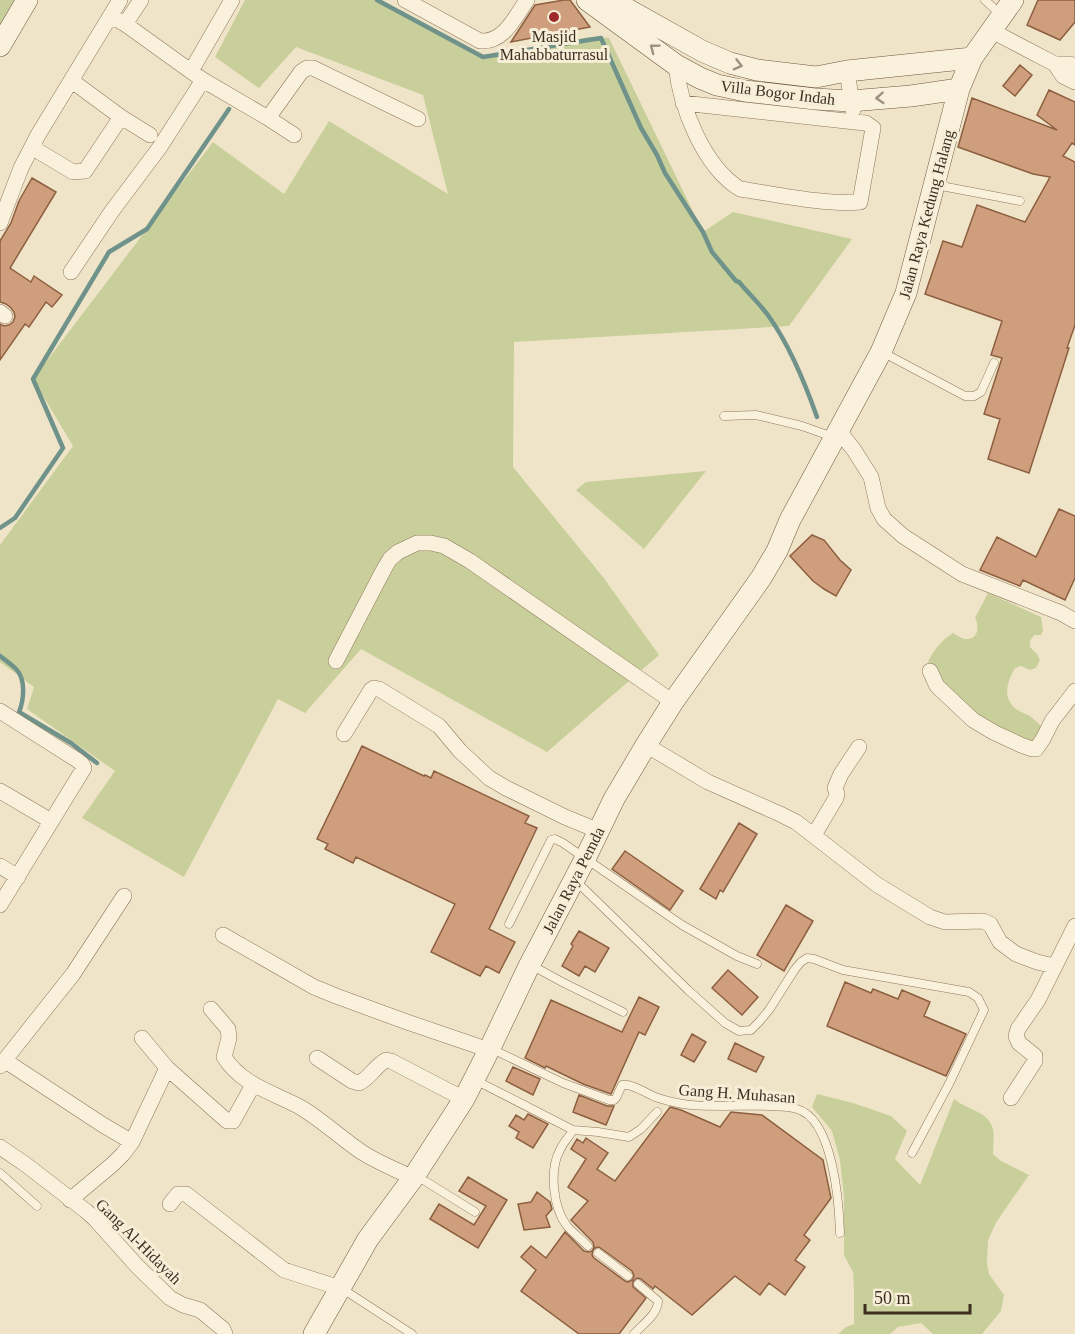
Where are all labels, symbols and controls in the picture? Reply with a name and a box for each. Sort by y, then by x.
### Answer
marker: Masjid Mahabbaturrasul [547,10,561,24]
place label: Masjid Mahabbaturrasul [500,28,609,63]
one-way arrow [650,45,661,56]
one-way arrow [732,58,743,70]
street label: Villa Bogor Indah [719,77,836,109]
one-way arrow [875,91,884,104]
street label: Jalan Raya Kedung Halang [896,128,958,301]
street label: Jalan Raya Pemda [539,824,609,937]
street label: Gang H. Muhasan [678,1081,796,1107]
street label: Gang Al-Hidayah [92,1195,185,1288]
scale bar [865,1277,970,1315]
text: 50 m [874,1288,911,1308]

